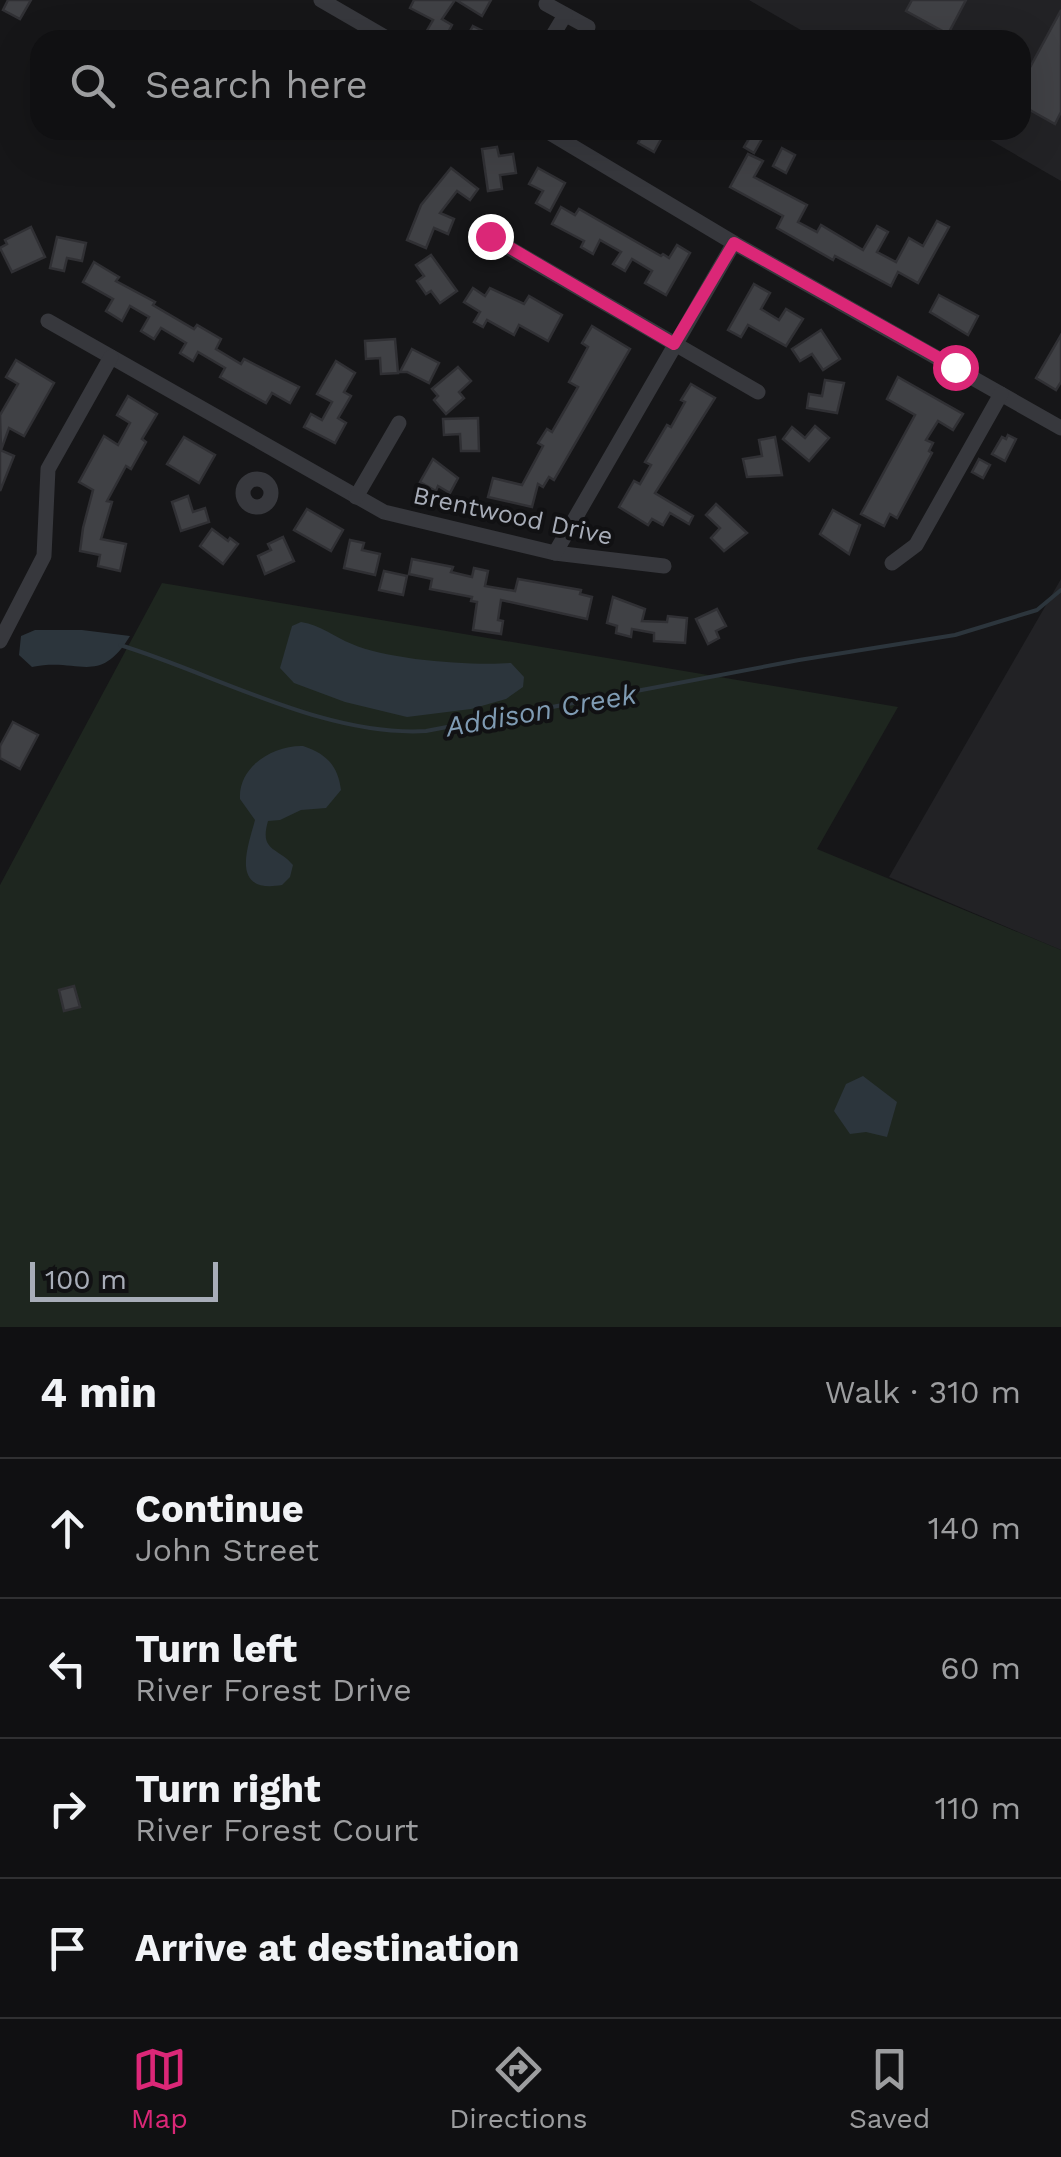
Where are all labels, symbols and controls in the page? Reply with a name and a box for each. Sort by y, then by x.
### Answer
search box [30,30,1031,140]
icon: search [65,58,120,113]
text: Search here [145,63,368,107]
route end [468,214,514,260]
route start [933,345,979,391]
street label: Brentwood Drive [411,480,615,551]
water label: Addison Creek [442,677,640,744]
scale bar [30,1257,218,1302]
text: 100 m [45,1263,127,1296]
text: 4 min [40,1368,157,1417]
text: Walk · 310 m [825,1373,1021,1411]
text: Continue [135,1487,304,1531]
icon: ahead [40,1501,95,1556]
text: 140 m [928,1509,1021,1547]
text: John Street [135,1531,319,1569]
text: Turn left [135,1627,297,1671]
icon: left [40,1641,95,1696]
text: 60 m [940,1649,1021,1687]
text: River Forest Drive [135,1671,412,1709]
text: Turn right [135,1767,321,1811]
icon: right [40,1781,95,1836]
text: 110 m [935,1789,1021,1827]
text: River Forest Court [135,1811,419,1849]
icon: arrive [40,1921,95,1976]
text: Arrive at destination [135,1926,520,1970]
tab: Map [131,2042,188,2135]
tab: Directions [449,2042,588,2135]
tab: Saved [849,2042,930,2135]

